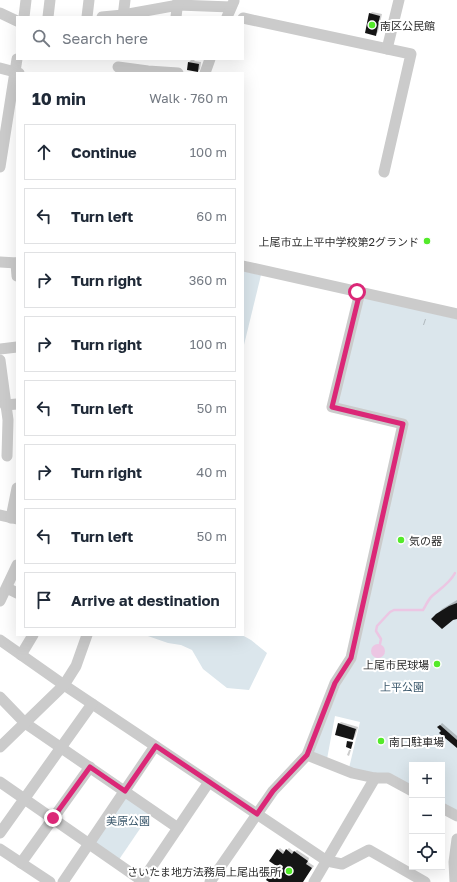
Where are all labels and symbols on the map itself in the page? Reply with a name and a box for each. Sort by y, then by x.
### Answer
place label: 南区公民館 [380,19,435,32]
marker: 南区公民館 [367,20,377,30]
place label: 上尾市立上平中学校第2グランド [259,235,419,248]
marker: 上尾市立上平中学校第2グランド [422,236,432,246]
route start [348,283,366,301]
place label: 気の器 [409,534,442,547]
marker: 気の器 [396,535,406,545]
place label: 上尾市民球場 [363,658,429,671]
marker: 上尾市民球場 [432,659,442,669]
park label: 上平公園 [380,680,424,693]
place label: 南口駐車場 [389,735,444,748]
marker: 南口駐車場 [376,736,386,746]
route end [44,809,62,827]
park label: 美原公園 [106,814,150,827]
place label: さいたま地方法務局上尾出張所 [127,865,282,878]
marker: さいたま地方法務局上尾出張所 [284,866,294,876]

